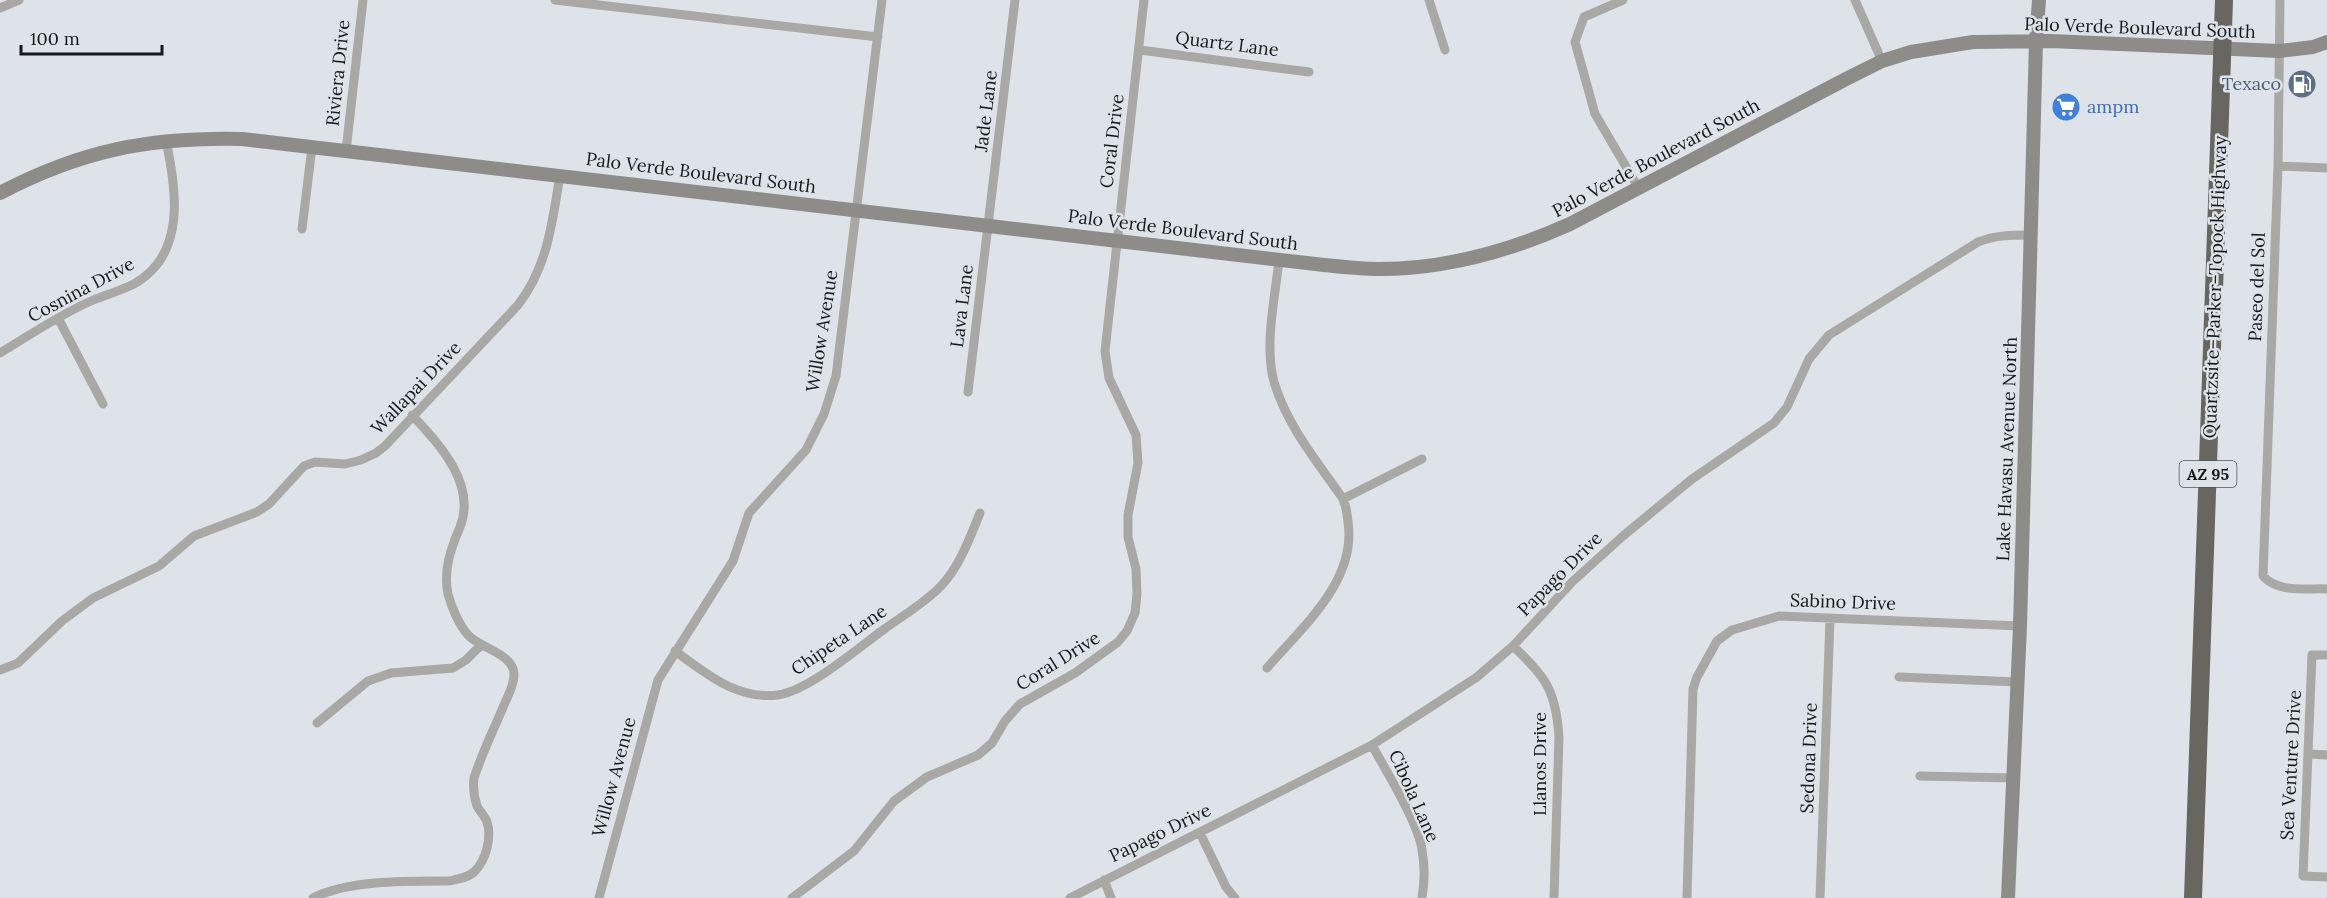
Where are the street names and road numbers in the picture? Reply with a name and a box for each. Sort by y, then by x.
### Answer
street label: Palo Verde Boulevard South [2024,12,2256,43]
street label: Riviera Drive [320,18,355,127]
street label: Quartz Lane [1174,26,1280,61]
street label: Jade Lane [969,69,1002,154]
street label: Coral Drive [1094,92,1129,189]
street label: Palo Verde Boulevard South [1548,93,1764,222]
street label: Quartzsite–Parker–Topock Highway [2198,135,2231,439]
street label: Palo Verde Boulevard South [585,147,818,198]
street label: Palo Verde Boulevard South [1067,204,1300,255]
street label: Paseo del Sol [2243,232,2270,342]
street label: Cosnina Drive [24,252,138,327]
street label: Lava Lane [945,263,978,349]
street label: Willow Avenue [801,268,843,393]
street label: Wallapai Drive [366,336,466,439]
street label: Lake Havasu Avenue North [1991,336,2022,562]
road number: AZ 95 [2180,461,2236,487]
street label: Papago Drive [1513,526,1607,621]
street label: Sabino Drive [1790,588,1897,615]
street label: Chipeta Lane [786,599,891,680]
street label: Coral Drive [1011,626,1104,695]
street label: Sea Venture Drive [2275,689,2306,841]
street label: Sedona Drive [1795,702,1822,814]
street label: Llanos Drive [1528,712,1551,816]
street label: Willow Avenue [586,714,641,839]
street label: Cibola Lane [1384,746,1445,846]
street label: Papago Drive [1105,798,1215,867]

